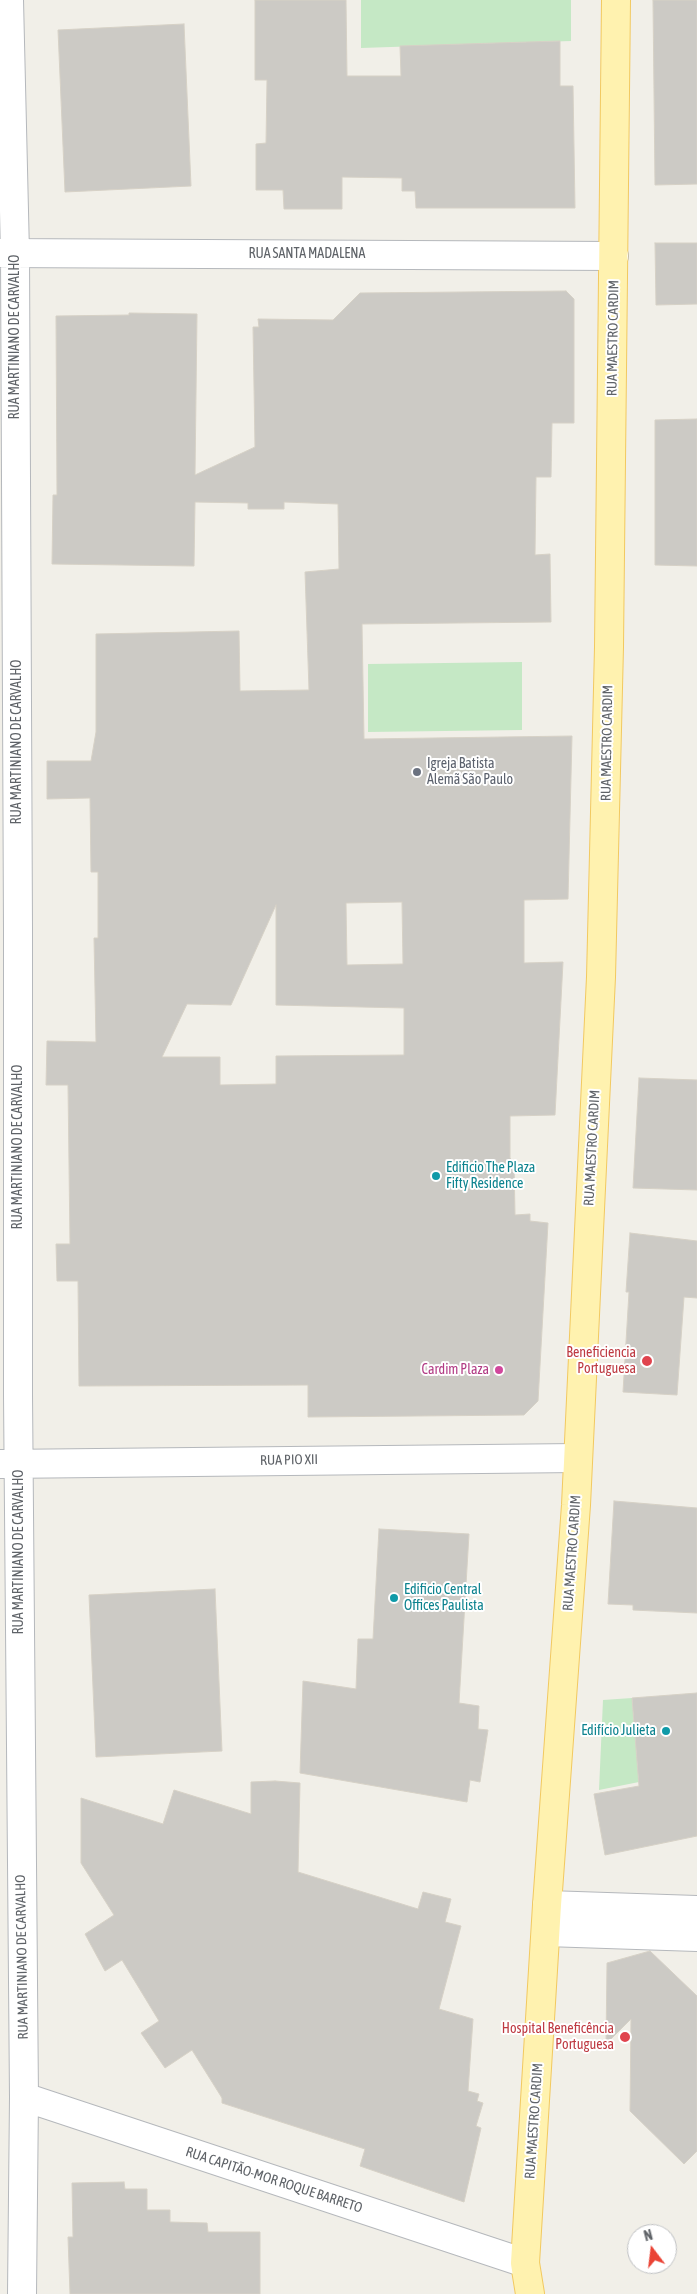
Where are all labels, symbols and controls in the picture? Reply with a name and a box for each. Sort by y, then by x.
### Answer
street label: RUA SANTA MADALENA [249,246,365,262]
street label: RUA MARTINIANO DE CARVALHO [7,255,23,419]
street label: RUA MAESTRO CARDIM [604,280,622,396]
street label: RUA MARTINIANO DE CARVALHO [9,660,25,824]
street label: RUA MAESTRO CARDIM [598,685,616,801]
place label: Igreja Batista Alemã São Paulo [427,756,513,789]
marker: Igreja Batista Alemã São Paulo [411,766,423,778]
street label: RUA MARTINIANO DE CARVALHO [10,1065,26,1229]
street label: RUA MAESTRO CARDIM [581,1090,603,1206]
place label: Edificio The Plaza Fifty Residence [446,1160,535,1192]
marker: Edificio The Plaza Fifty Residence [430,1170,442,1182]
place label: Beneficiencia Portuguesa [566,1345,636,1378]
marker: Beneficiencia Portuguesa [640,1354,654,1368]
place label: Cardim Plaza [422,1362,489,1378]
marker: Cardim Plaza [493,1364,505,1376]
street label: RUA PIO XII [260,1451,318,1469]
street label: RUA MARTINIANO DE CARVALHO [11,1470,27,1634]
street label: RUA MAESTRO CARDIM [560,1494,584,1612]
place label: Edificio Central Offices Paulista [404,1582,484,1614]
marker: Edificio Central Offices Paulista [388,1592,400,1604]
place label: Edifício Julieta [581,1723,656,1739]
marker: Edifício Julieta [660,1725,672,1737]
street label: RUA MARTINIANO DE CARVALHO [12,1874,32,2040]
place label: Hospital Beneficência Portuguesa [502,2021,614,2054]
marker: Hospital Beneficência Portuguesa [618,2030,632,2044]
street label: RUA MAESTRO CARDIM [522,2062,546,2180]
street label: RUA CAPITÃO-MOR ROQUE BARRETO [183,2143,365,2217]
north arrow [627,2224,677,2274]
text: N [642,2227,654,2244]

